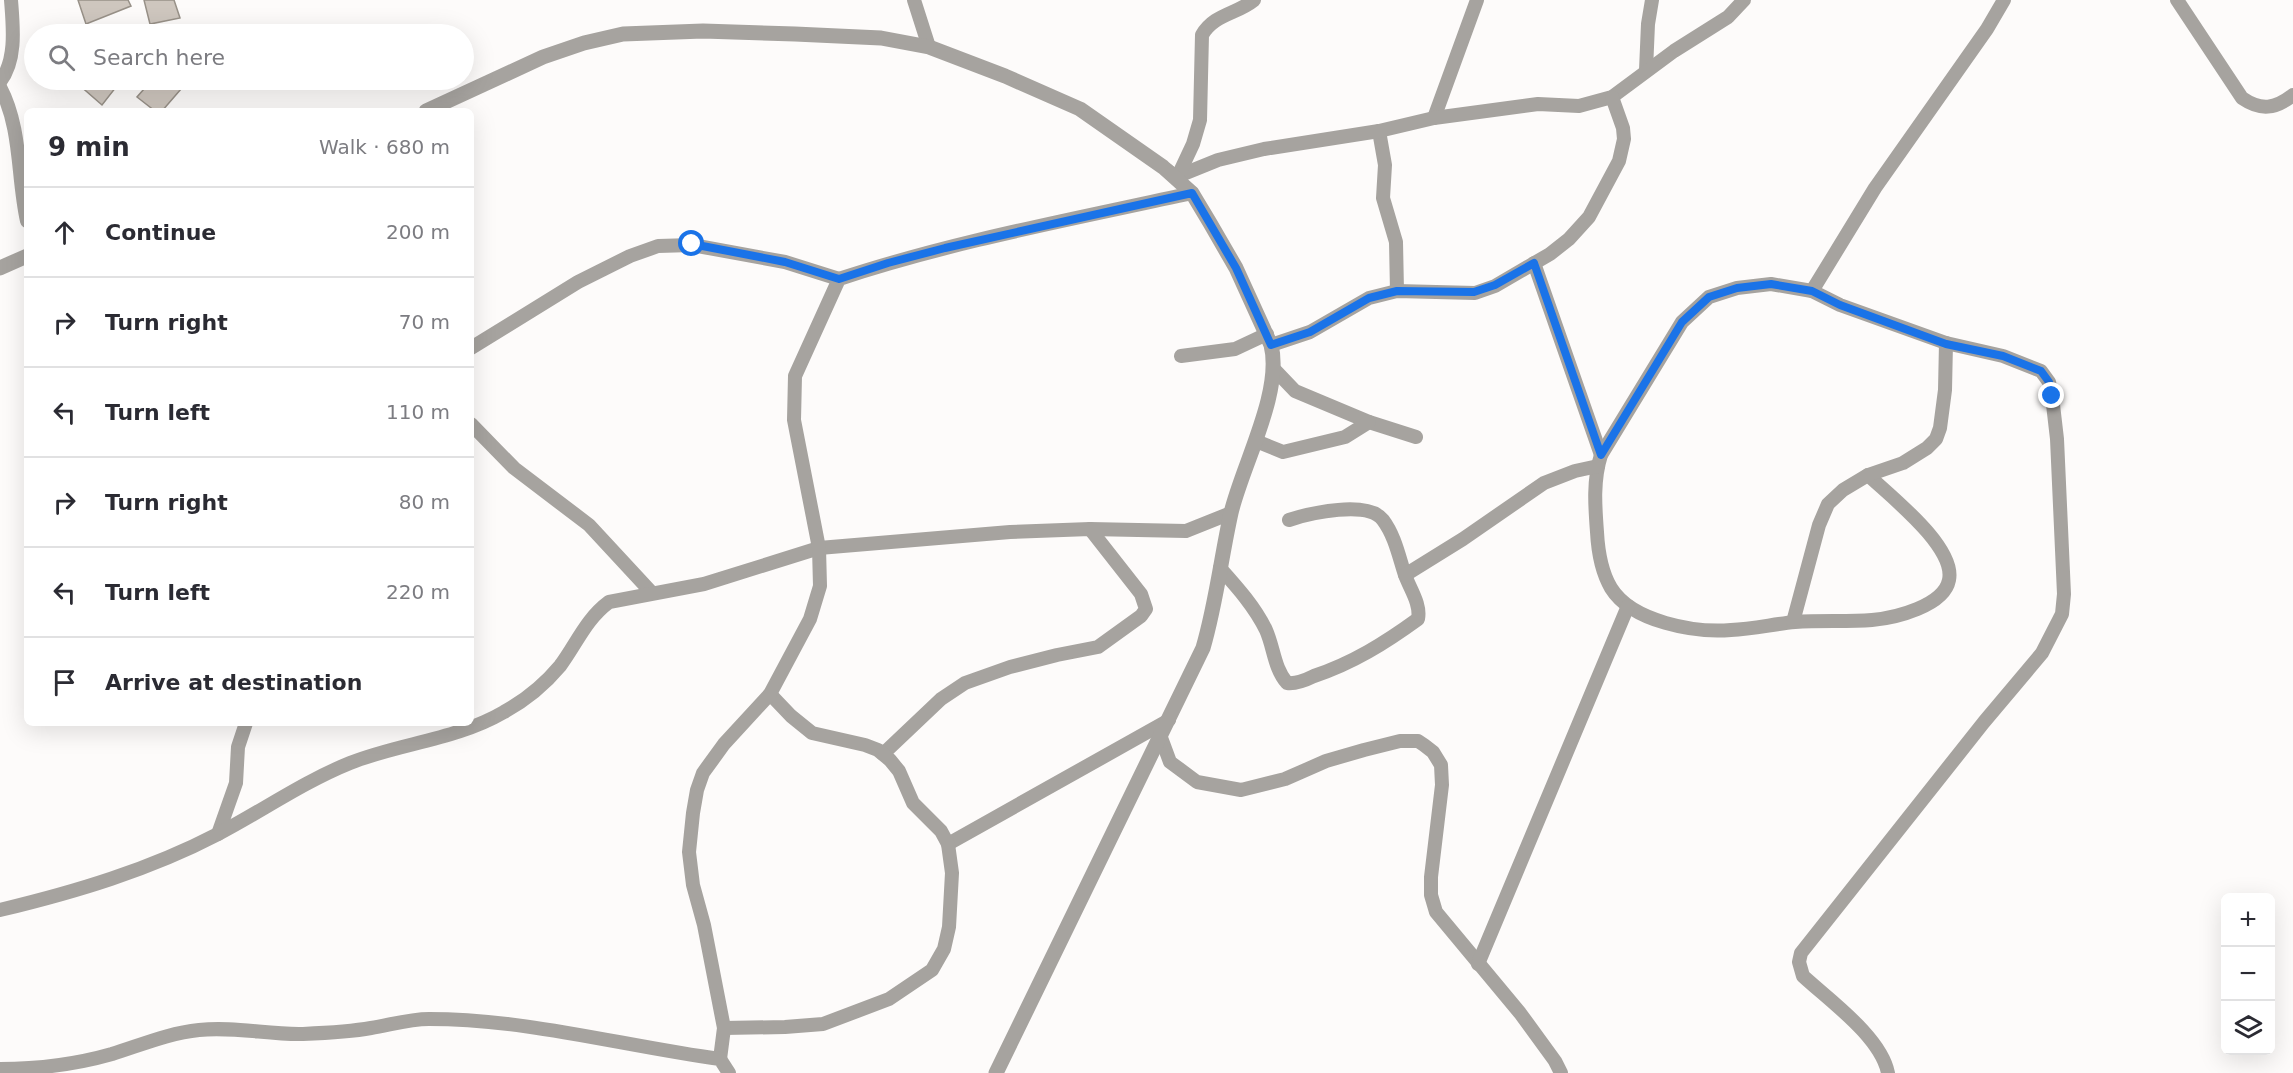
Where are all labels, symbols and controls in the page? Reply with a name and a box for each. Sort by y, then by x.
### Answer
search box [24,24,474,90]
icon: search [45,41,78,74]
text: Search here [93,45,225,70]
text: 9 min [48,132,130,162]
text: Walk · 680 m [319,135,450,159]
icon: ahead [48,216,81,249]
text: Continue [105,220,216,245]
text: 200 m [386,220,450,244]
route start [678,230,704,256]
icon: right [48,306,81,339]
text: Turn right [105,310,228,335]
text: 70 m [399,310,450,334]
route end [2038,382,2064,408]
icon: left [48,396,81,429]
text: Turn left [105,400,210,425]
text: 110 m [386,400,450,424]
icon: right [48,486,81,519]
text: Turn right [105,490,228,515]
text: 80 m [399,490,450,514]
icon: left [48,576,81,609]
text: Turn left [105,580,210,605]
text: 220 m [386,580,450,604]
icon: arrive [48,666,81,699]
text: Arrive at destination [105,670,362,695]
map controls [2221,893,2275,1055]
button: + [2221,893,2275,947]
button: − [2221,947,2275,1001]
button: layers [2221,1001,2275,1055]

